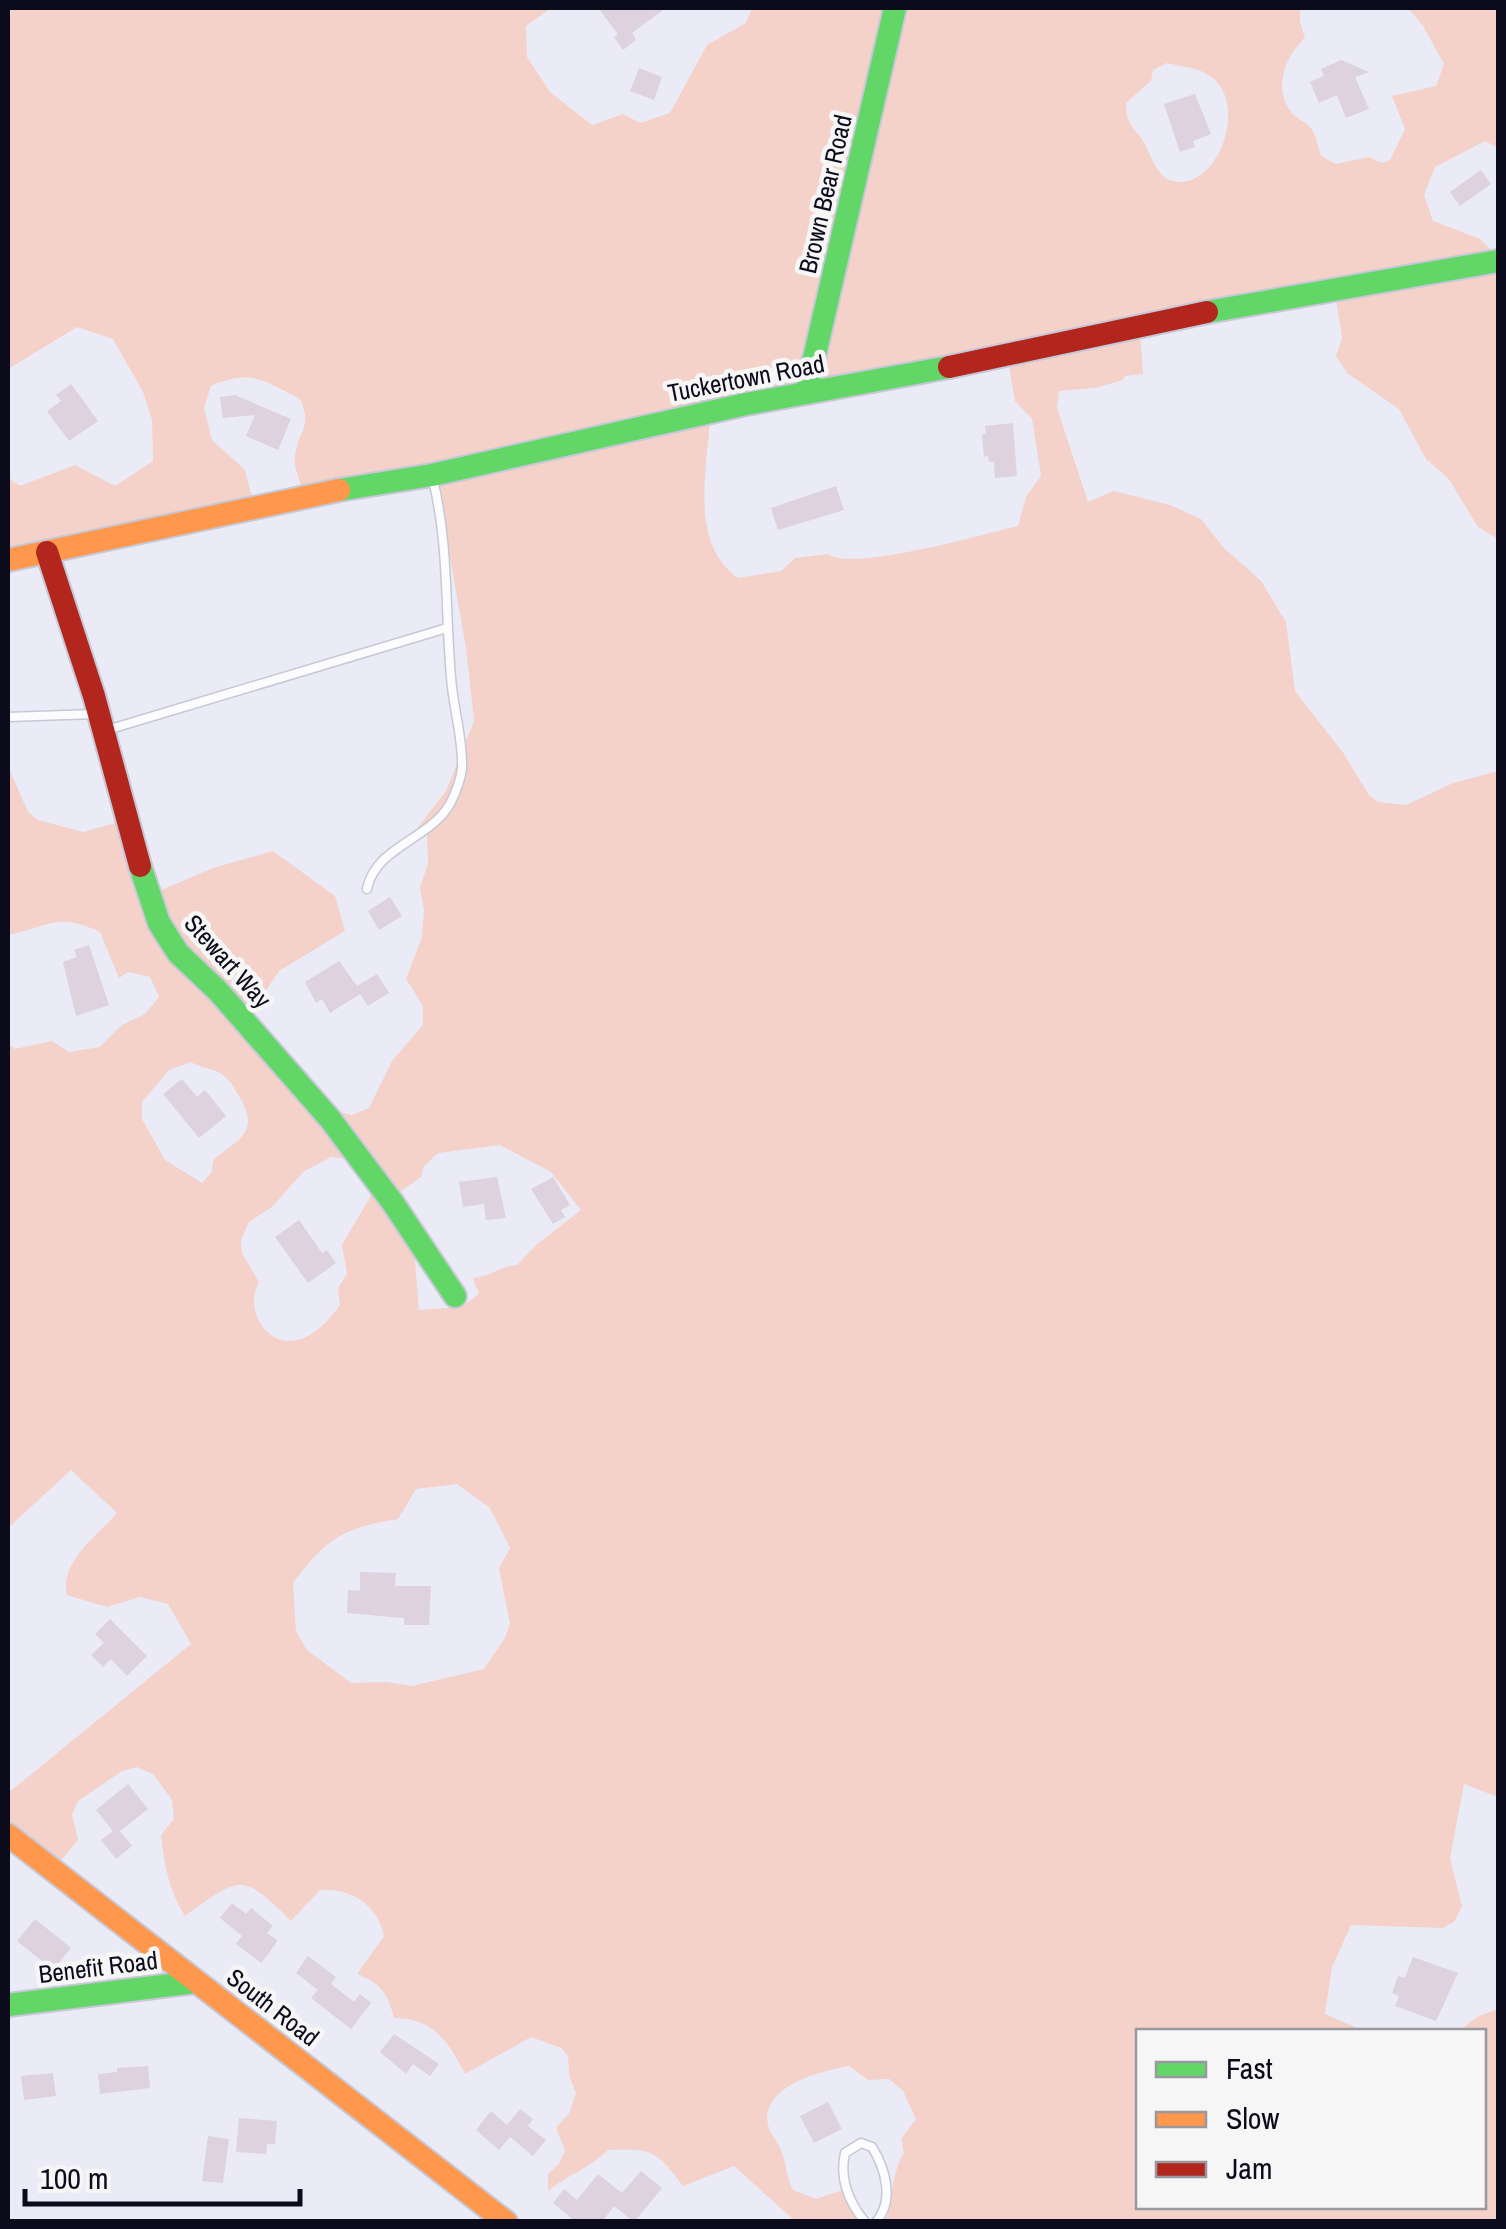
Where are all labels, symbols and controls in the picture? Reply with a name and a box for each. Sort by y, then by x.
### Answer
street label: Brown Bear Road [790,111,860,277]
street label: Tuckertown Road [665,346,827,410]
street label: Stewart Way [177,907,280,1016]
street label: Benefit Road [37,1943,159,1991]
street label: South Road [220,1960,326,2054]
legend [1136,2029,1486,2209]
text: Fast [1226,2048,1273,2088]
text: Slow [1226,2098,1280,2138]
scale bar [25,2144,300,2206]
text: Jam [1226,2148,1272,2188]
text: 100 m [40,2158,108,2198]

